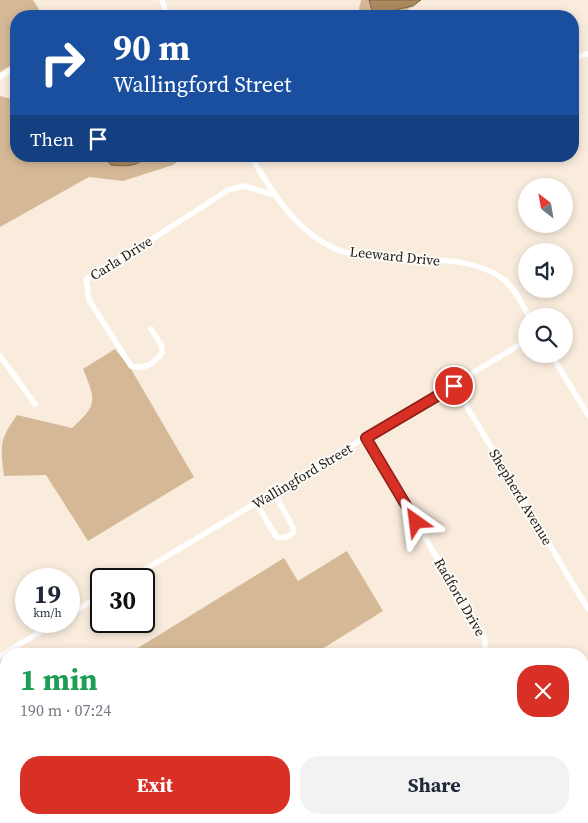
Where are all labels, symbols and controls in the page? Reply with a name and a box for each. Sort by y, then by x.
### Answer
text: 90 m [113,24,190,72]
icon: right [30,30,95,95]
text: Wallingford Street [113,69,291,99]
icon: arrive [84,125,112,153]
text: Then [30,126,74,152]
north arrow [518,178,572,232]
map controls [518,178,573,363]
street label: Carla Drive [86,231,156,285]
street label: Leeward Drive [349,241,441,271]
button: sound [518,243,573,298]
button: search [518,308,573,363]
pin [433,365,475,407]
icon: arrive [440,372,468,400]
street label: Wallingford Street [248,438,356,514]
street label: Shepherd Avenue [484,445,558,549]
position arrow [389,495,441,547]
street label: Radford Drive [429,554,491,640]
speed limit sign: 30 [90,568,155,633]
text: 19 [34,577,61,611]
text: km/h [33,605,62,621]
text: 1 min [20,659,98,700]
button: close [517,665,569,717]
text: 190 m · 07:24 [20,699,111,721]
button: Exit [20,756,290,814]
button: Share [300,756,569,814]

